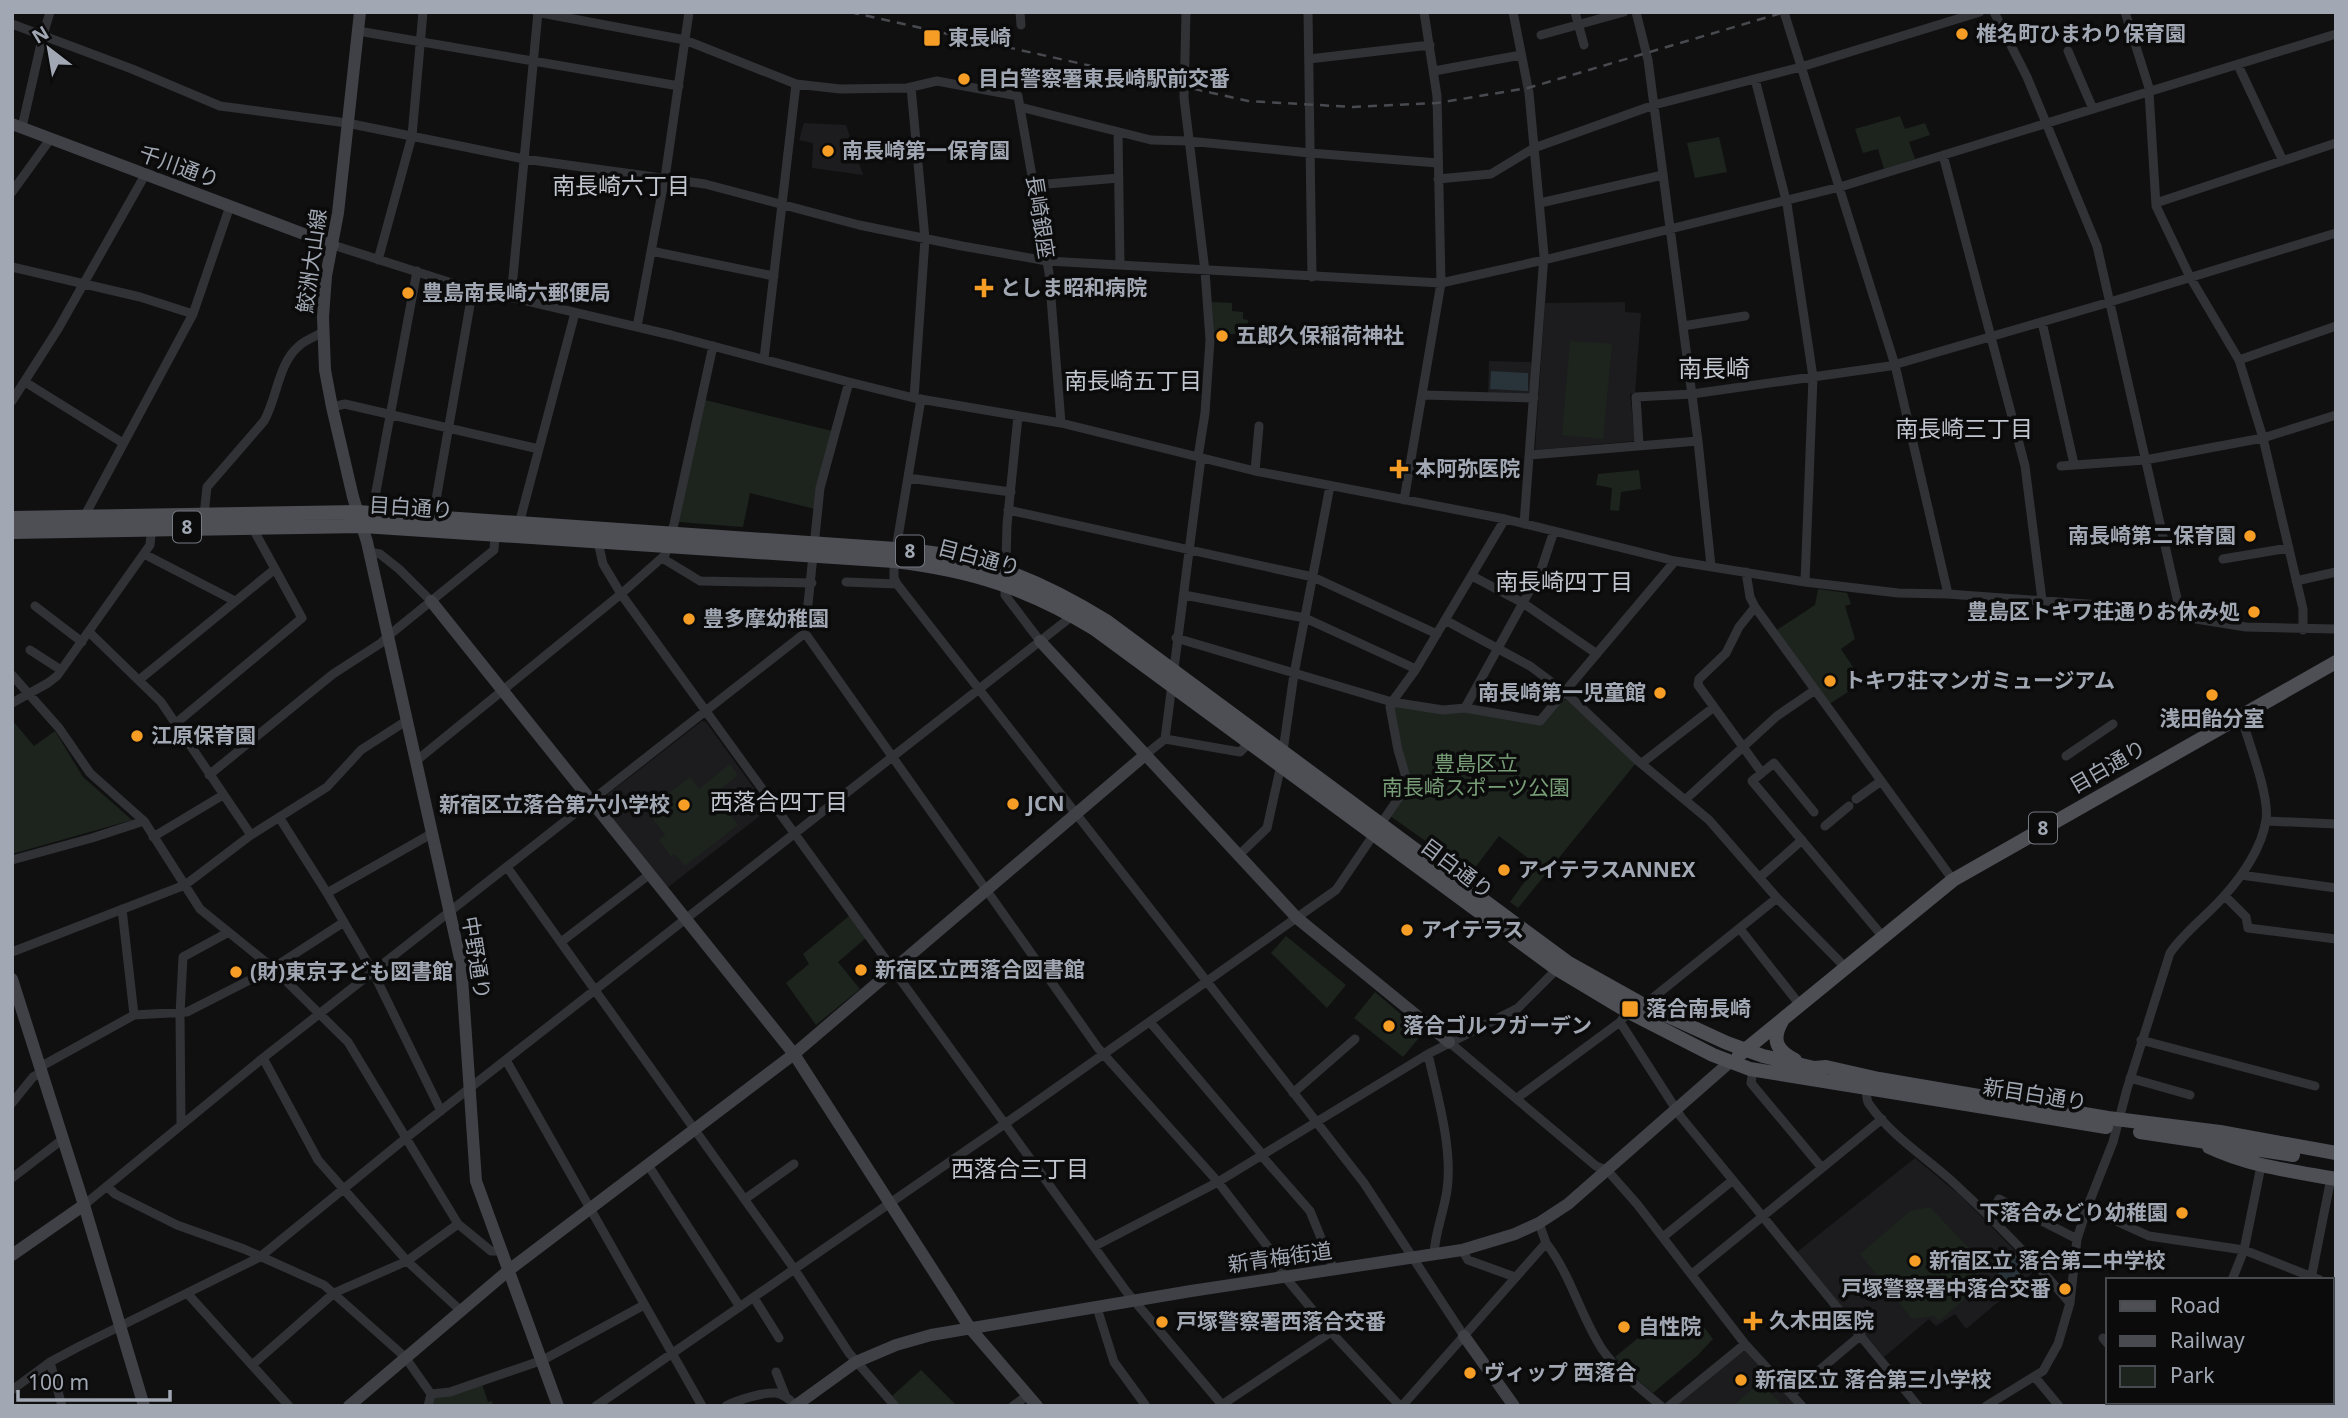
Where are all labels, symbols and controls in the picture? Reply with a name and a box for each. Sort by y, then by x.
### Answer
north arrow [14,14,84,84]
text: N [27,19,54,50]
place label: 椎名町ひまわり保育園 [1976,19,2186,47]
place label: 東長崎 [948,23,1011,51]
marker: 椎名町ひまわり保育園 [1954,26,1970,42]
marker: 東長崎 [922,28,942,48]
place label: 目白警察署東長崎駅前交番 [978,64,1230,92]
marker: 目白警察署東長崎駅前交番 [956,71,972,87]
place label: 南長崎第一保育園 [842,136,1010,164]
street label: 千川通り [135,139,224,194]
marker: 南長崎第一保育園 [820,143,836,159]
district label: 南長崎六丁目 [552,169,690,201]
street label: 長崎銀座 [1021,173,1061,261]
street label: 鮫洲大山線 [290,207,332,315]
place label: としま昭和病院 [1000,273,1147,301]
place label: 豊島南長崎六郵便局 [422,278,611,306]
marker: としま昭和病院 [974,278,994,298]
marker: 豊島南長崎六郵便局 [400,285,416,301]
place label: 五郎久保稲荷神社 [1236,321,1404,349]
marker: 五郎久保稲荷神社 [1214,328,1230,344]
district label: 南長崎 [1678,351,1750,384]
district label: 南長崎五丁目 [1064,364,1202,396]
district label: 南長崎三丁目 [1895,412,2033,444]
place label: 本阿弥医院 [1415,454,1520,482]
marker: 本阿弥医院 [1389,459,1409,479]
street label: 目白通り [368,490,454,524]
road number: 8 [173,512,201,542]
place label: 南長崎第二保育園 [2068,521,2236,549]
marker: 南長崎第二保育園 [2242,528,2258,544]
street label: 目白通り [935,533,1023,581]
road number: 8 [896,536,924,566]
district label: 南長崎四丁目 [1495,565,1633,597]
place label: 豊島区トキワ荘通りお休み処 [1967,597,2240,625]
place label: 豊多摩幼稚園 [703,604,829,632]
marker: 豊島区トキワ荘通りお休み処 [2246,604,2262,620]
marker: 豊多摩幼稚園 [681,611,697,627]
place label: トキワ荘マンガミュージアム [1844,666,2115,694]
marker: トキワ荘マンガミュージアム [1822,673,1838,689]
place label: 南長崎第一児童館 [1478,678,1646,706]
marker: 南長崎第一児童館 [1652,685,1668,701]
marker: 浅田飴分室 [2204,687,2220,703]
place label: 浅田飴分室 [2160,704,2265,732]
place label: 江原保育園 [151,721,256,749]
marker: 江原保育園 [129,728,145,744]
street label: 目白通り [2064,733,2151,799]
park label: 豊島区立 南長崎スポーツ公園 [1382,749,1570,801]
district label: 西落合四丁目 [710,785,848,817]
place label: JCN [1025,789,1065,817]
place label: 新宿区立落合第六小学校 [439,790,670,818]
marker: JCN [1005,796,1021,812]
marker: 新宿区立落合第六小学校 [676,797,692,813]
road number: 8 [2029,813,2057,844]
street label: 目白通り [1416,832,1500,905]
place label: アイテラスANNEX [1518,855,1696,883]
marker: アイテラスANNEX [1496,862,1512,878]
street label: 中野通り [457,914,497,1002]
place label: アイテラス [1421,915,1524,943]
marker: アイテラス [1399,922,1415,938]
place label: 新宿区立西落合図書館 [875,955,1085,983]
place label: (財)東京子ども図書館 [250,957,453,985]
marker: 新宿区立西落合図書館 [853,962,869,978]
marker: (財)東京子ども図書館 [228,964,244,980]
place label: 落合南長崎 [1646,994,1751,1022]
marker: 落合南長崎 [1620,999,1640,1019]
place label: 落合ゴルフガーデン [1403,1011,1592,1039]
marker: 落合ゴルフガーデン [1381,1018,1397,1034]
street label: 新目白通り [1981,1072,2089,1116]
district label: 西落合三丁目 [951,1152,1089,1184]
place label: 下落合みどり幼稚園 [1979,1198,2168,1226]
marker: 下落合みどり幼稚園 [2174,1205,2190,1221]
street label: 新青梅街道 [1226,1236,1334,1278]
place label: 新宿区立 落合第二中学校 [1929,1246,2165,1274]
marker: 新宿区立 落合第二中学校 [1907,1253,1923,1269]
place label: 戸塚警察署中落合交番 [1841,1274,2051,1302]
legend [2106,1278,2334,1404]
marker: 戸塚警察署中落合交番 [2057,1281,2073,1297]
text: Road [2170,1291,2220,1319]
place label: 久木田医院 [1769,1306,1874,1334]
place label: 戸塚警察署西落合交番 [1176,1307,1386,1335]
marker: 久木田医院 [1743,1311,1763,1331]
place label: 自性院 [1638,1312,1701,1340]
marker: 戸塚警察署西落合交番 [1154,1314,1170,1330]
marker: 自性院 [1616,1319,1632,1335]
text: Railway [2170,1326,2245,1354]
scale bar [18,1358,170,1402]
place label: ヴィップ 西落合 [1484,1358,1636,1386]
text: Park [2170,1361,2215,1389]
marker: ヴィップ 西落合 [1462,1365,1478,1381]
place label: 新宿区立 落合第三小学校 [1755,1365,1991,1393]
text: 100 m [28,1368,89,1396]
marker: 新宿区立 落合第三小学校 [1733,1372,1749,1388]

